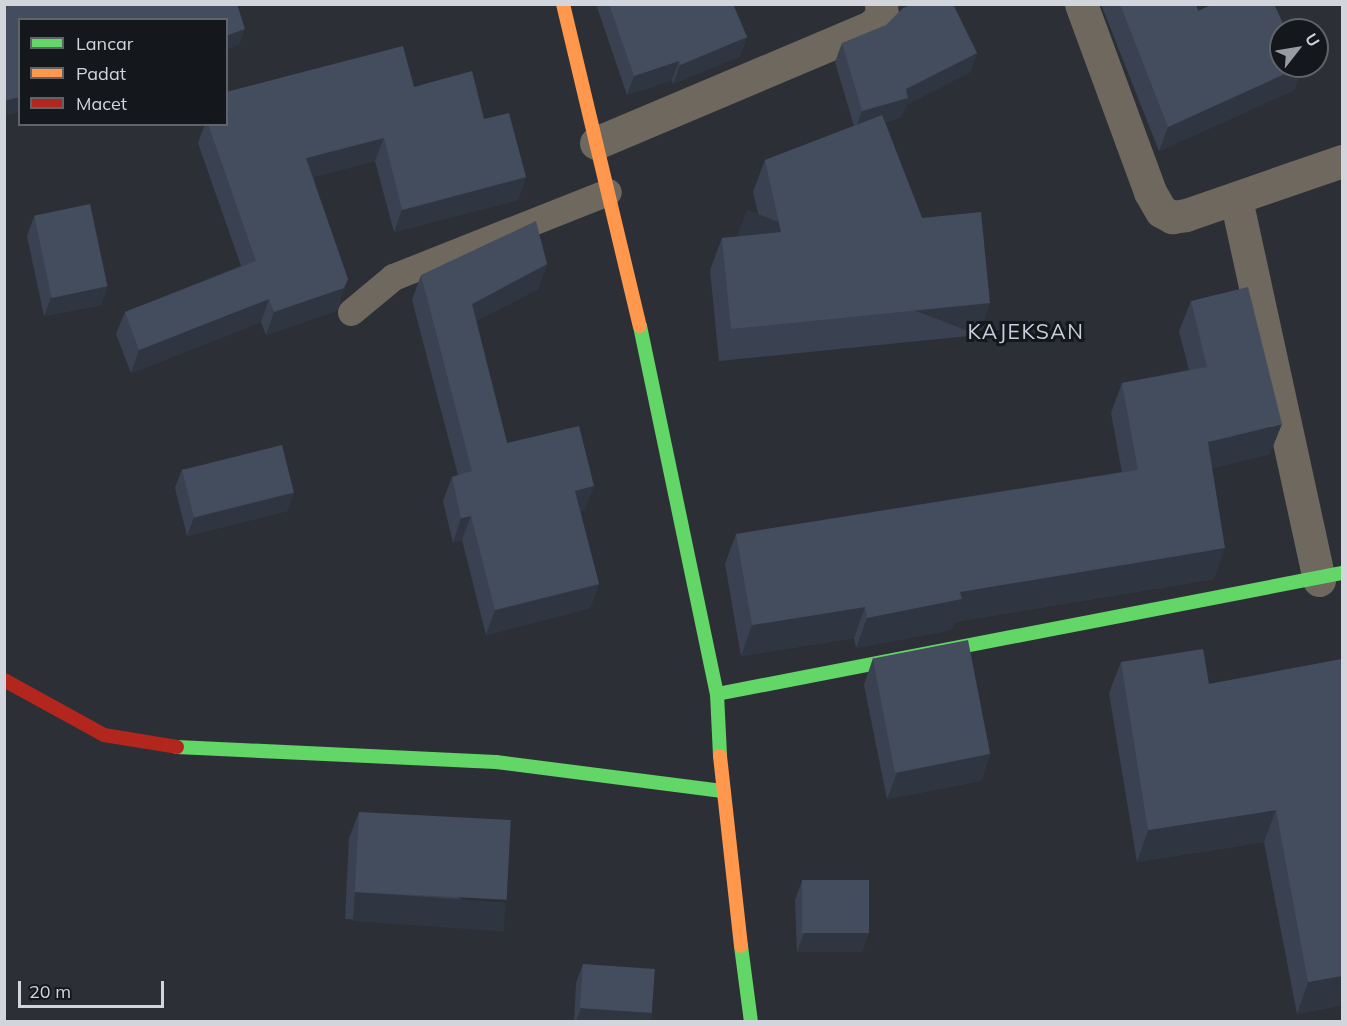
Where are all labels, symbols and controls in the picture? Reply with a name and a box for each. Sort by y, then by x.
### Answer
legend [18,18,228,126]
north arrow [1269,18,1329,78]
text: U [1301,30,1324,50]
text: Lancar [76,32,133,55]
text: Padat [76,62,126,85]
text: Macet [76,92,127,115]
district label: KAJEKSAN [968,318,1084,344]
scale bar [21,969,166,1007]
text: 20 m [29,980,71,1003]

